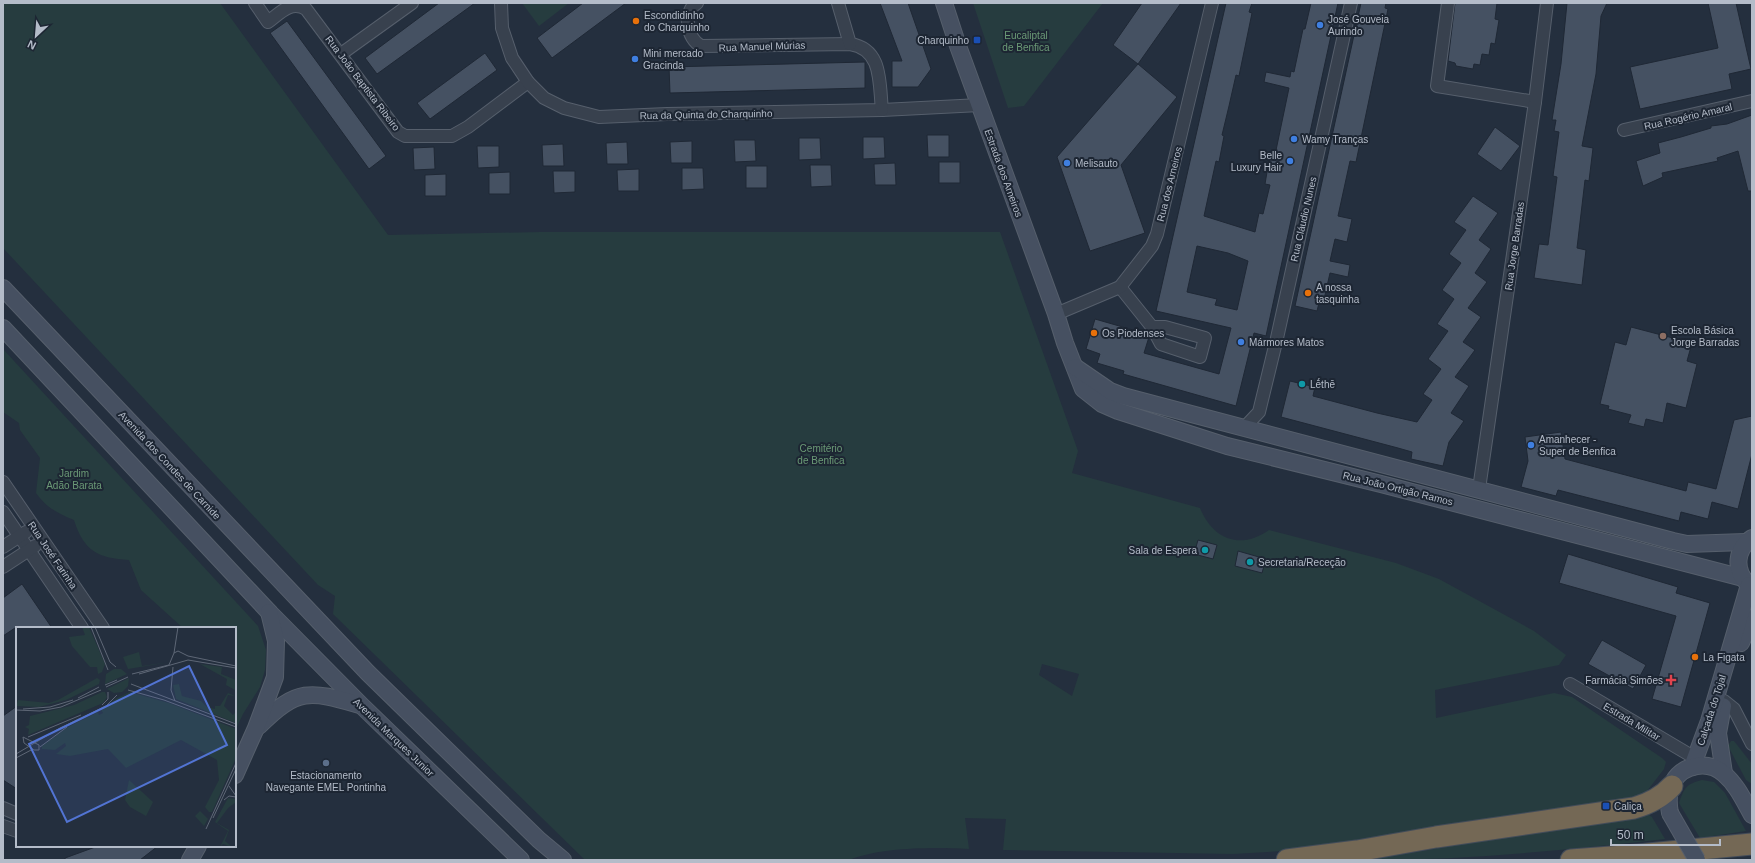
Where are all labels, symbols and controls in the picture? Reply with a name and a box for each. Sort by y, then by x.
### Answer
place label: Escondidinho do Charquinho [644,10,710,33]
place label: José Gouveia Aurindo [1328,14,1390,37]
north arrow [16,16,56,56]
marker: Escondidinho do Charquinho [631,16,641,26]
marker: José Gouveia Aurindo [1315,20,1325,30]
park label: Eucaliptal de Benfica [1002,30,1050,53]
street label: Rua João Baptista Ribeiro [323,34,402,133]
place label: Charquinho [917,35,969,46]
marker: Charquinho [972,35,982,45]
text: N [25,38,38,52]
street label: Rua Manuel Múrias [718,39,806,54]
place label: Mini mercado Gracinda [643,48,703,71]
marker: Mini mercado Gracinda [630,54,640,64]
street label: Rua Rogério Amaral [1643,101,1733,132]
street label: Rua da Quinta do Charquinho [639,108,773,121]
street label: Estrada dos Arneiros [982,128,1025,219]
marker: Wamy Tranças [1289,134,1299,144]
place label: Wamy Tranças [1302,134,1368,145]
street label: Rua dos Arneiros [1155,146,1184,223]
place label: Belle Luxury Hair [1231,150,1283,173]
marker: Belle Luxury Hair [1285,156,1295,166]
marker: Melisauto [1062,158,1072,168]
place label: Melisauto [1075,158,1118,169]
street label: Rua Cláudio Nunes [1288,176,1319,263]
street label: Rua Jorge Barradas [1503,201,1526,291]
place label: A nossa tasquinha [1316,282,1360,305]
marker: A nossa tasquinha [1303,288,1313,298]
place label: Escola Básica Jorge Barradas [1671,325,1739,348]
marker: Os Piodenses [1089,328,1099,338]
place label: Os Piodenses [1102,328,1164,339]
marker: Escola Básica Jorge Barradas [1658,331,1668,341]
marker: Mármores Matos [1236,337,1246,347]
place label: Mármores Matos [1249,337,1324,348]
place label: Lḗthē [1310,378,1335,390]
marker: Lḗthē [1297,379,1307,389]
street label: Avenida dos Condes de Carnide [117,409,223,522]
place label: Amanhecer - Super de Benfica [1539,434,1616,457]
marker: Amanhecer - Super de Benfica [1526,440,1536,450]
park label: Cemitério de Benfica [797,443,845,466]
park label: Jardim Adão Barata [46,468,102,491]
street label: Rua João Ortigão Ramos [1342,469,1454,507]
street label: Rua José Farinha [26,519,79,591]
place label: Sala de Espera [1129,545,1197,556]
marker: Sala de Espera [1200,545,1210,555]
marker: Secretaria/Receção [1245,557,1255,567]
place label: Secretaria/Receção [1258,557,1346,568]
inset map [16,627,236,847]
marker: La Figata [1690,652,1700,662]
place label: La Figata [1703,652,1745,663]
street label: Calçada do Tojal [1695,673,1728,747]
place label: Farmácia Simões [1585,675,1663,686]
marker: Farmácia Simões [1666,675,1676,685]
street label: Avenida Marques Junior [351,696,437,779]
street label: Estrada Militar [1602,700,1663,743]
marker: Estacionamento Navegante EMEL Pontinha [321,758,331,768]
place label: Estacionamento Navegante EMEL Pontinha [266,770,387,793]
marker: Caliça [1601,801,1611,811]
place label: Caliça [1614,801,1642,812]
scale bar [1611,821,1720,847]
text: 50 m [1617,828,1644,842]

